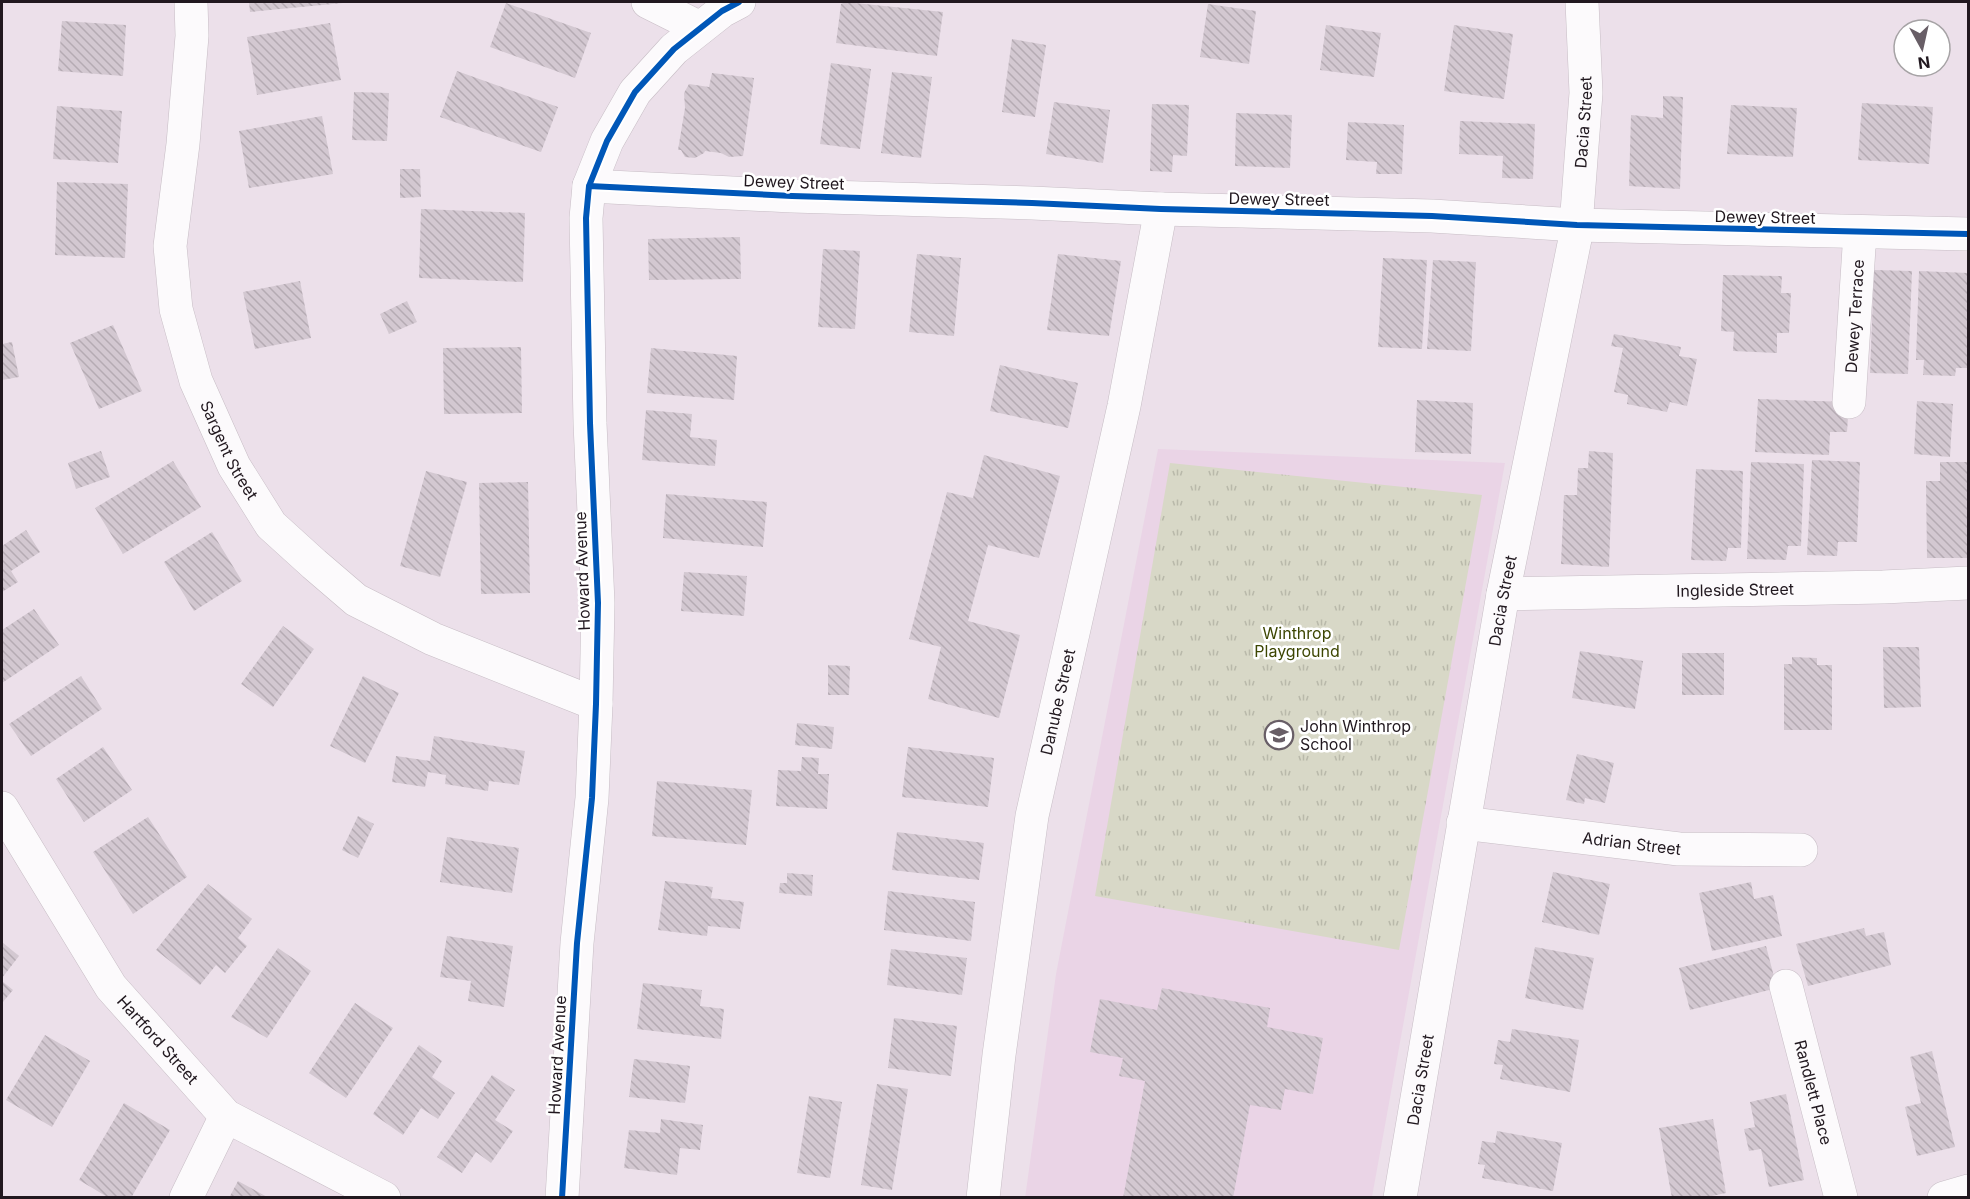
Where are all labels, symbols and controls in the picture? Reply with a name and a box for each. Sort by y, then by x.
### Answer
north arrow [1892,18,1952,78]
text: N [1917,52,1932,74]
street label: Dacia Street [1570,76,1596,169]
street label: Dewey Street [743,170,845,194]
street label: Dewey Street [1228,188,1330,210]
street label: Dewey Street [1714,206,1816,228]
street label: Dewey Terrace [1841,259,1868,374]
street label: Sargent Street [196,397,263,503]
street label: Howard Avenue [570,511,594,631]
street label: Dacia Street [1484,553,1521,648]
street label: Ingleside Street [1676,579,1794,601]
park label: Winthrop Playground [1254,623,1340,661]
street label: Danube Street [1036,647,1079,757]
place label: John Winthrop School [1300,716,1411,754]
school or university icon: John Winthrop School [1263,719,1295,751]
street label: Adrian Street [1581,827,1682,859]
street label: Hartford Street [113,991,203,1088]
street label: Howard Avenue [544,995,570,1115]
street label: Dacia Street [1403,1033,1438,1127]
street label: Randlett Place [1790,1038,1837,1147]

